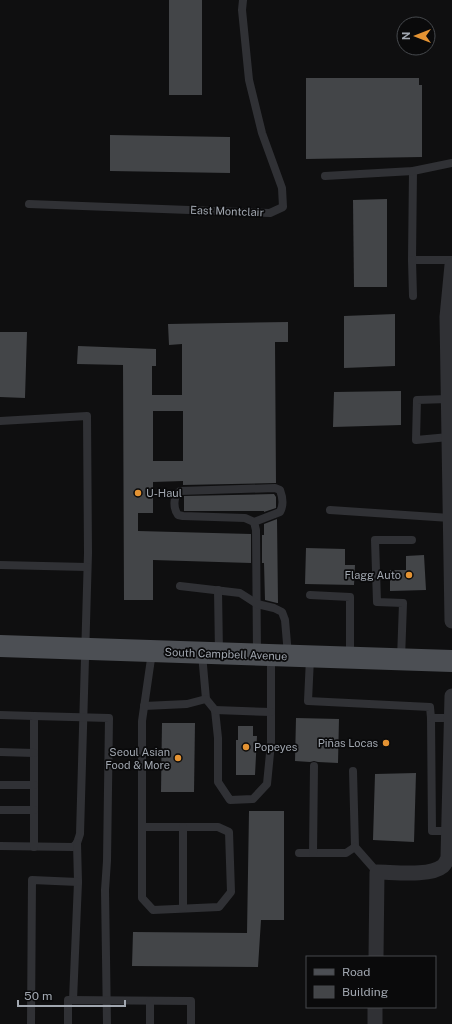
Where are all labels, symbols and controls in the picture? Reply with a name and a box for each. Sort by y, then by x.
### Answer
north arrow [396,16,436,56]
text: N [400,32,412,40]
street label: East Montclair [190,204,264,218]
place label: U-Haul [146,487,182,499]
marker: U-Haul [133,488,143,498]
place label: Flagg Auto [344,569,401,581]
marker: Flagg Auto [404,570,414,580]
street label: South Campbell Avenue [164,646,288,662]
place label: Piñas Locas [318,737,378,749]
marker: Piñas Locas [381,738,391,748]
place label: Popeyes [254,741,298,753]
marker: Popeyes [241,742,251,752]
place label: Seoul Asian Food & More [105,746,170,771]
marker: Seoul Asian Food & More [173,753,183,763]
legend [306,956,436,1008]
text: Road [342,965,370,979]
scale bar [18,982,125,1008]
text: Building [342,985,388,999]
text: 50 m [24,989,52,1003]

